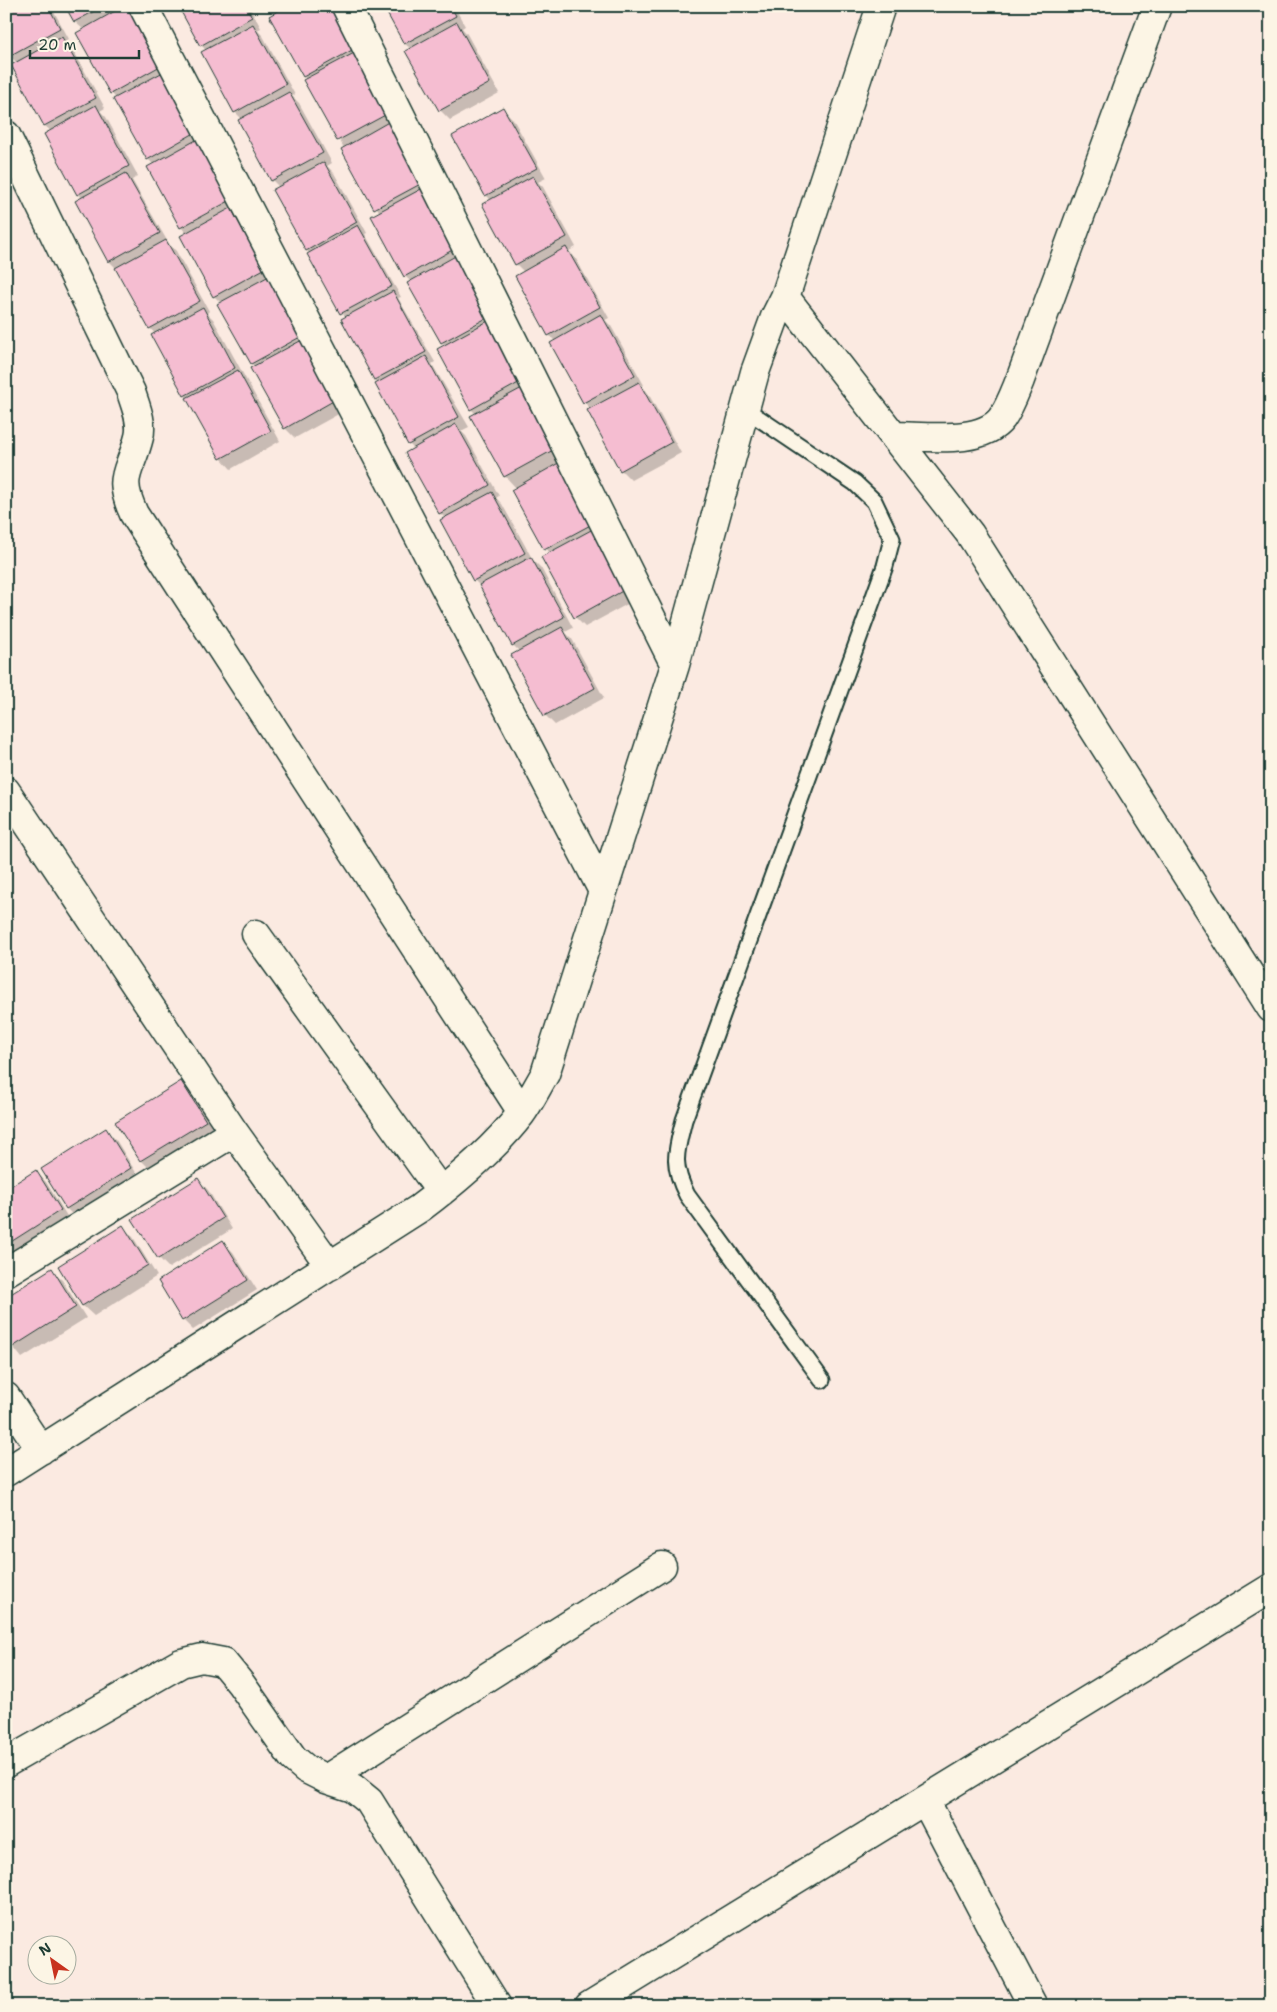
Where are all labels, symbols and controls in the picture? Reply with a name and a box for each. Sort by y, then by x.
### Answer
scale bar [30,28,139,60]
text: 20 m [38,35,77,55]
north arrow [28,1934,78,1984]
text: N [35,1939,54,1960]

